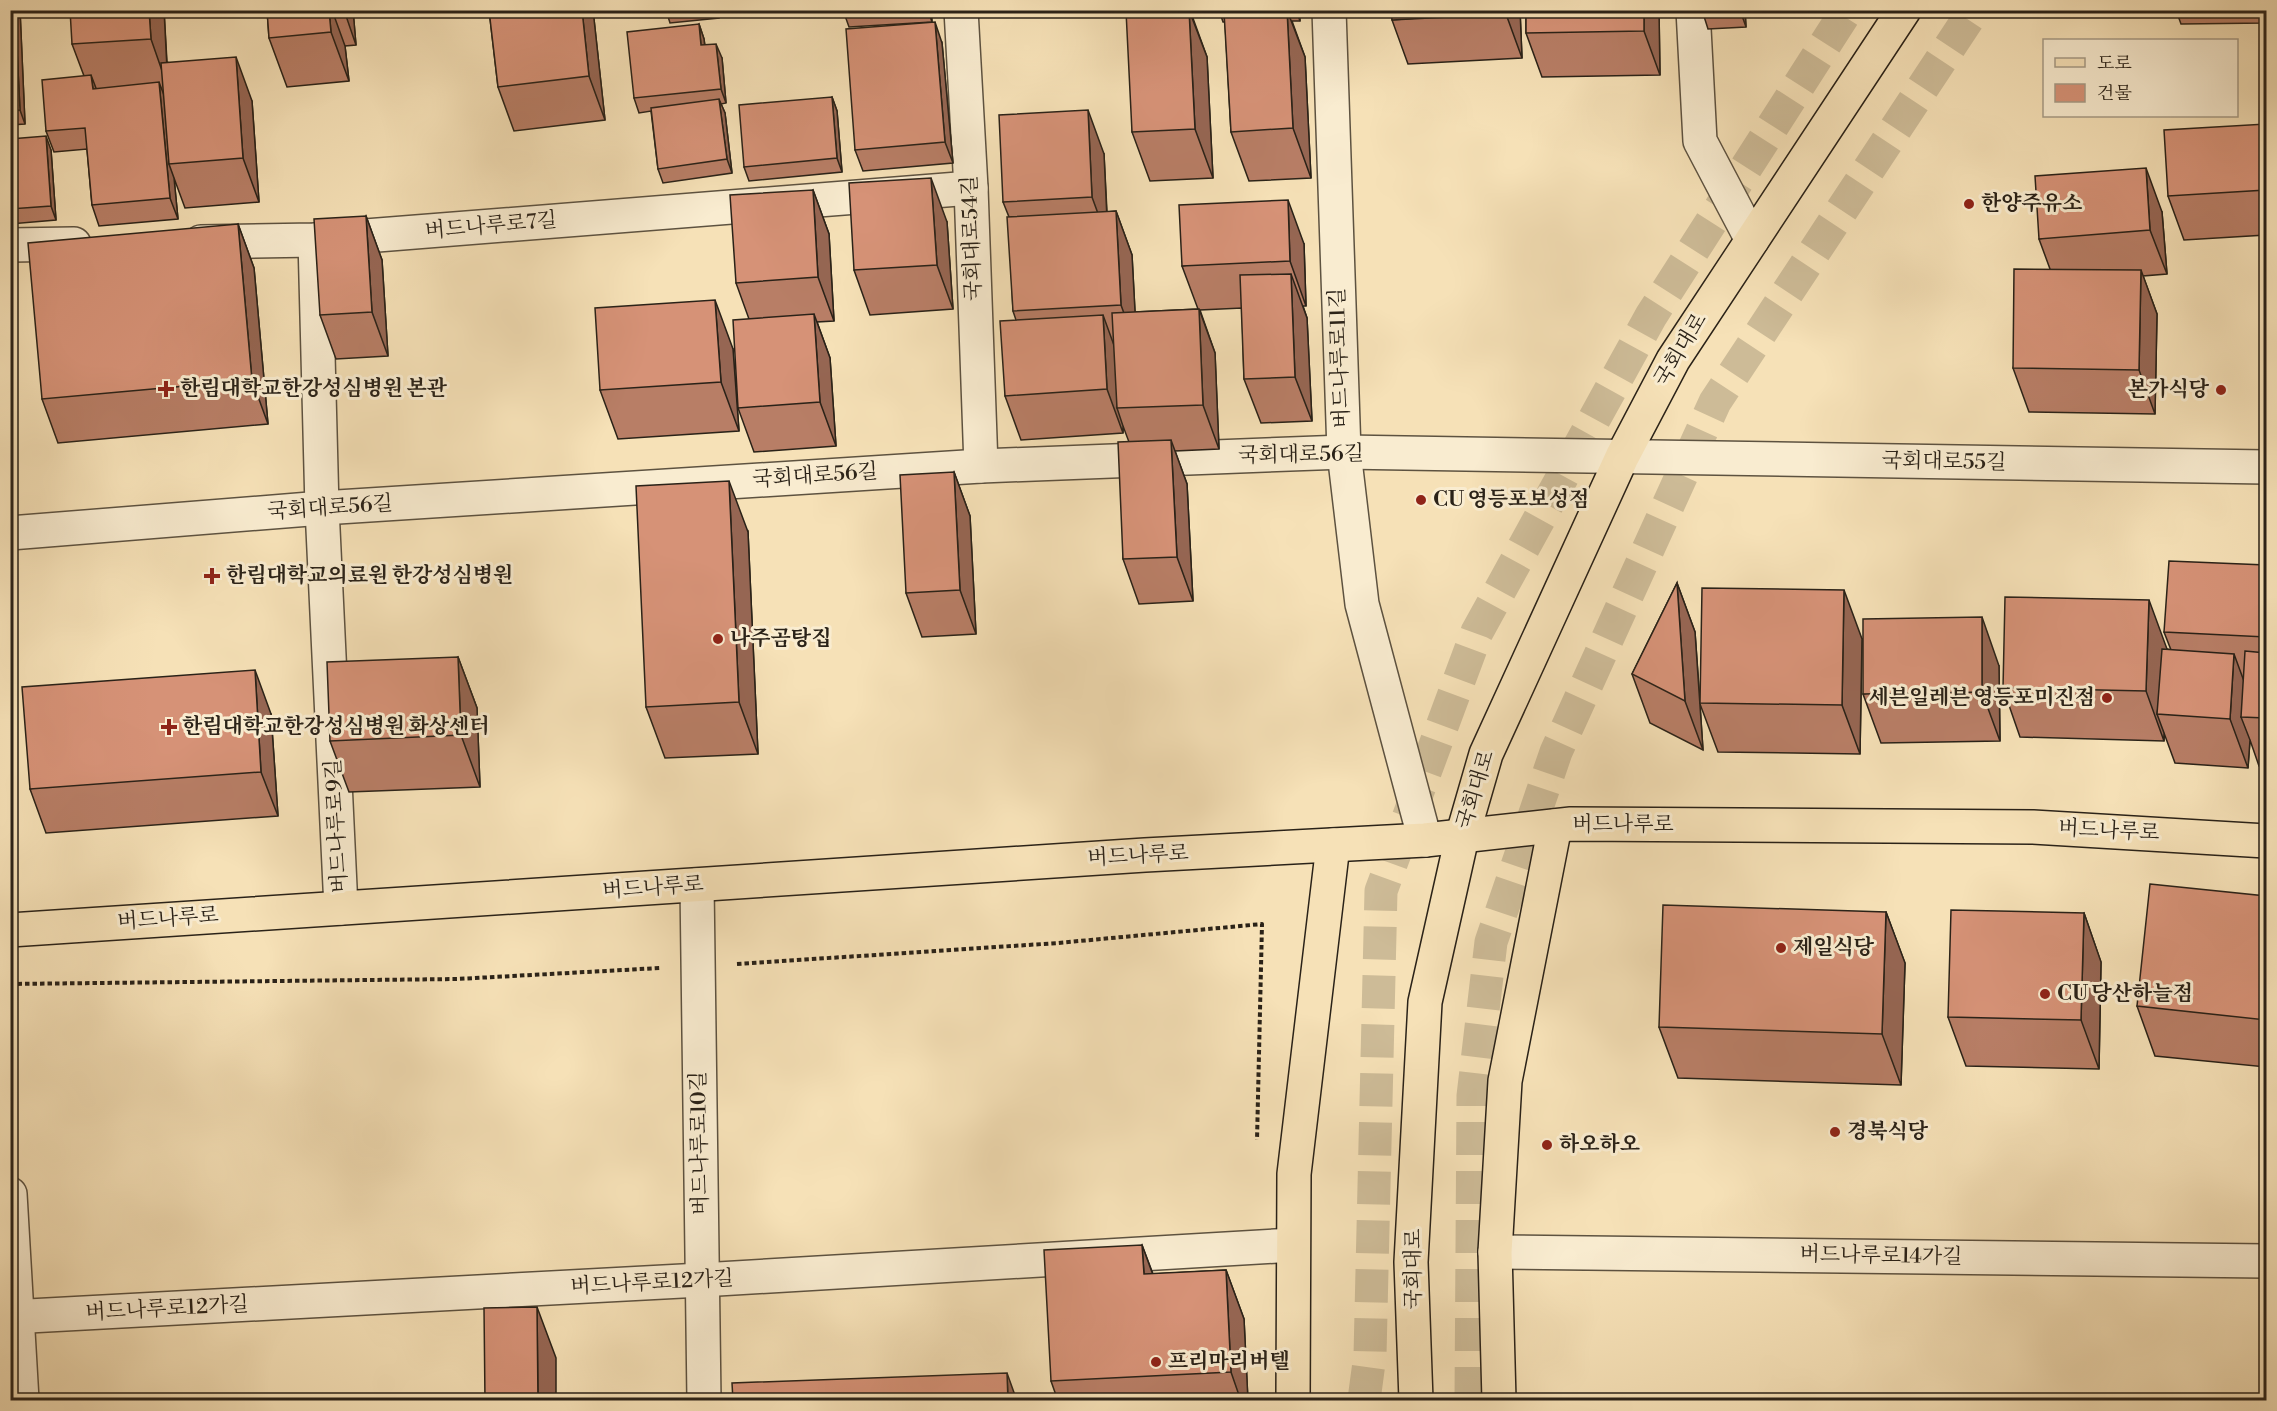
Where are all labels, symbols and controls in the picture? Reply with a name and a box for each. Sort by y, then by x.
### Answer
legend [2043,39,2238,117]
text: 도로 [2097,52,2132,75]
text: 건물 [2097,82,2132,105]
street label: 국회대로54길 [957,175,987,301]
place label: 한양주유소 [1981,191,2082,217]
marker: 한양주유소 [1962,197,1976,211]
street label: 버드나루로7길 [424,207,558,245]
street label: 버드나루로11길 [1325,287,1355,429]
street label: 국회대로 [1649,309,1713,391]
place label: 한림대학교한강성심병원 본관 [180,376,448,402]
place label: 본가식당 [2128,377,2210,403]
marker: 한림대학교한강성심병원 본관 [157,380,175,398]
marker: 본가식당 [2214,383,2228,397]
street label: 국회대로56길 [1238,441,1364,469]
street label: 국회대로55길 [1881,448,2007,476]
street label: 국회대로56길 [751,459,879,493]
place label: CU 영등포보성점 [1433,487,1589,513]
street label: 국회대로56길 [266,491,394,525]
marker: CU 영등포보성점 [1414,493,1428,507]
place label: 한림대학교의료원 한강성심병원 [226,563,513,589]
marker: 한림대학교의료원 한강성심병원 [203,567,221,585]
place label: 나주곰탕집 [730,626,831,652]
marker: 나주곰탕집 [711,632,725,646]
place label: 세븐일레븐 영등포미진점 [1868,685,2095,711]
marker: 세븐일레븐 영등포미진점 [2100,691,2114,705]
place label: 한림대학교한강성심병원 화상센터 [182,714,490,740]
marker: 한림대학교한강성심병원 화상센터 [160,718,178,736]
street label: 국회대로 [1452,747,1500,833]
street label: 버드나루로9길 [320,758,354,894]
street label: 버드나루로 [1572,812,1674,838]
street label: 버드나루로 [2058,815,2160,847]
street label: 버드나루로 [1087,840,1189,872]
street label: 버드나루로 [601,871,705,905]
street label: 버드나루로 [116,902,220,936]
place label: 제일식당 [1793,935,1875,961]
marker: 제일식당 [1774,941,1788,955]
place label: CU 당산하늘점 [2057,981,2193,1007]
marker: CU 당산하늘점 [2038,987,2052,1001]
street label: 버드나루로10길 [686,1071,714,1215]
place label: 경북식당 [1847,1119,1929,1145]
marker: 경북식당 [1828,1125,1842,1139]
place label: 하오하오 [1559,1132,1640,1158]
marker: 하오하오 [1540,1138,1554,1152]
street label: 국회대로 [1401,1228,1427,1310]
street label: 버드나루로14가길 [1799,1242,1963,1270]
street label: 버드나루로12가길 [570,1266,734,1300]
street label: 버드나루로12가길 [85,1292,249,1326]
place label: 프리마리버텔 [1168,1349,1290,1375]
marker: 프리마리버텔 [1149,1355,1163,1369]

